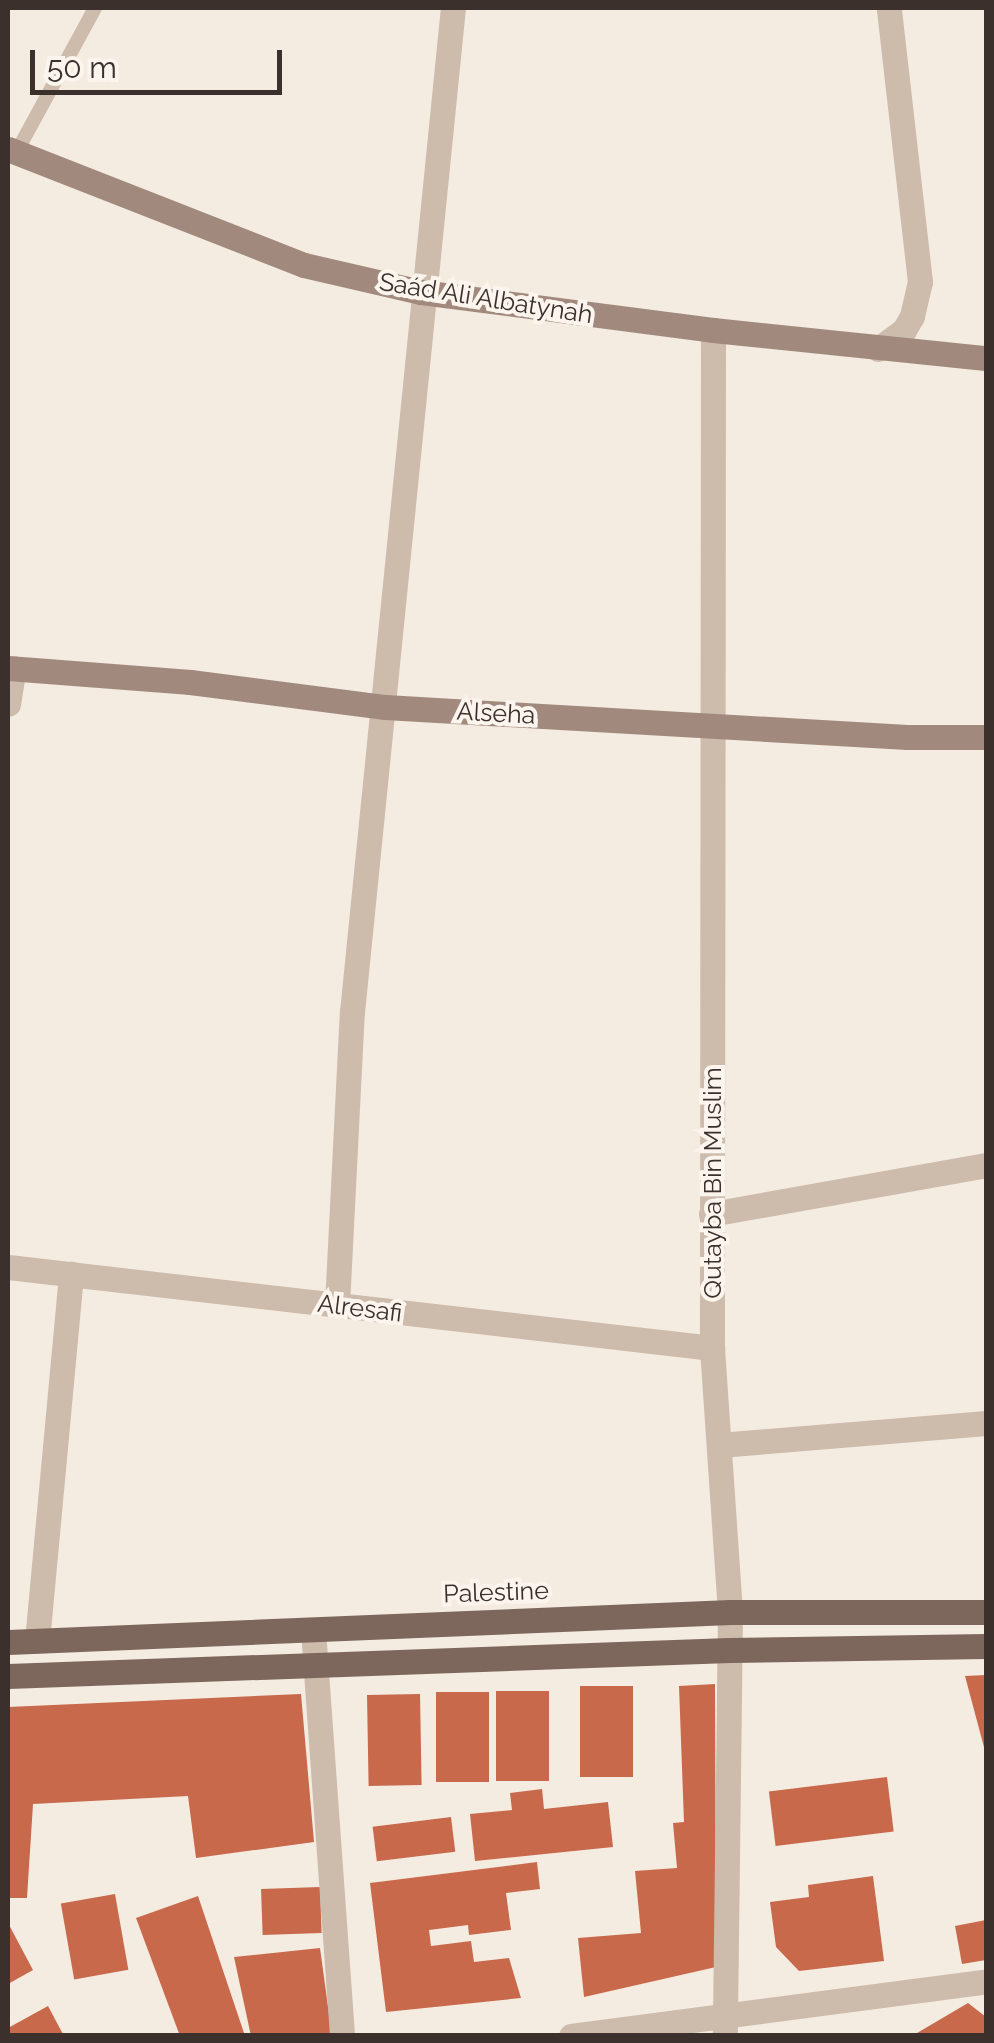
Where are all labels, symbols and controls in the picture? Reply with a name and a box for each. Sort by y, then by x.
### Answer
scale bar [35,30,288,92]
text: 50 m [47,50,117,85]
street label: Saád Ali Albatynah [376,266,596,330]
street label: Alseha [456,696,536,730]
street label: Qutayba Bin Muslim [697,1067,727,1299]
street label: Alresafi [316,1288,404,1328]
street label: Palestine [443,1575,549,1609]

